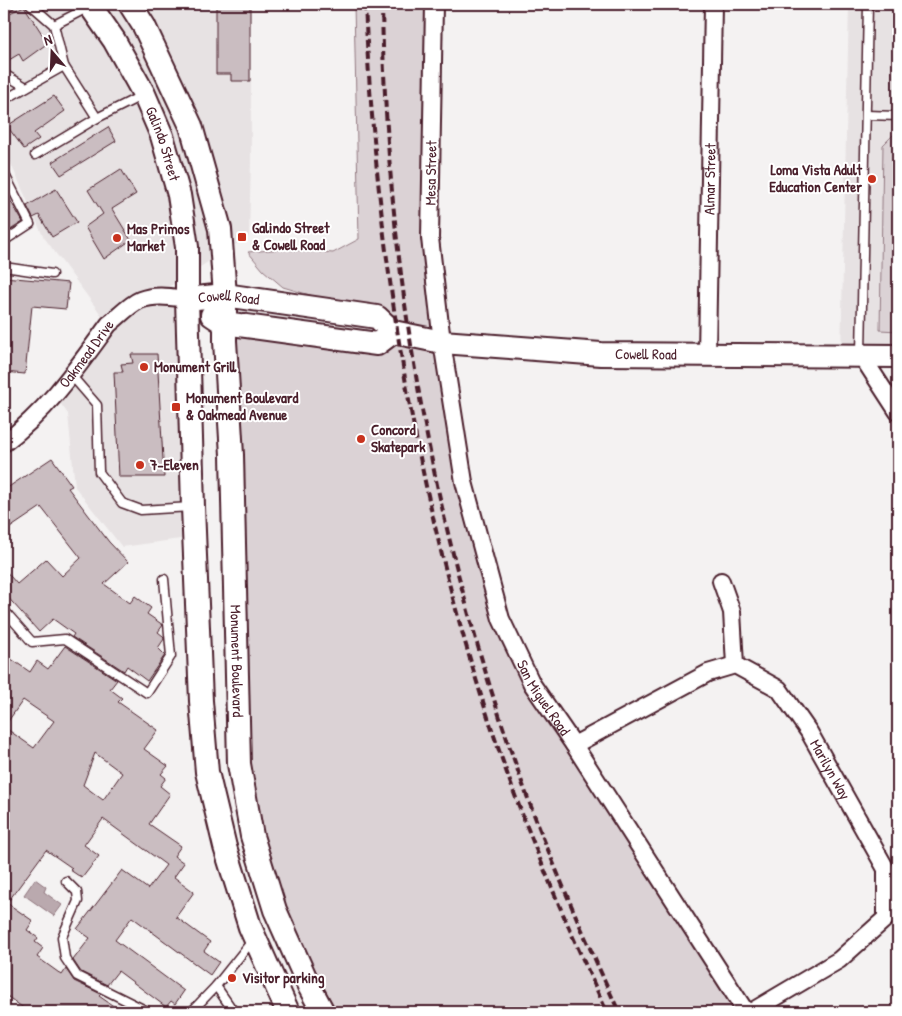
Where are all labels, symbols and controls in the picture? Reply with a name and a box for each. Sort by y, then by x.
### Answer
north arrow [28,28,78,78]
text: N [41,29,55,49]
street label: Galindo Street [141,103,186,184]
street label: Mesa Street [419,140,442,206]
street label: Almar Street [698,142,721,215]
place label: Loma Vista Adult Education Center [769,159,863,197]
marker: Loma Vista Adult Education Center [866,173,878,185]
place label: Galindo Street & Cowell Road [252,217,330,255]
place label: Mas Primos Market [127,218,190,256]
marker: Galindo Street & Cowell Road [236,231,248,243]
marker: Mas Primos Market [111,232,123,244]
street label: Cowell Road [197,284,261,310]
street label: Oakmead Drive [54,315,119,392]
street label: Cowell Road [615,343,677,365]
place label: Monument Grill [154,356,237,377]
marker: Monument Grill [138,361,150,373]
place label: Monument Boulevard & Oakmead Avenue [186,387,299,425]
marker: Monument Boulevard & Oakmead Avenue [170,401,182,413]
place label: Concord Skatepark [371,419,426,458]
marker: Concord Skatepark [355,433,367,445]
place label: 7-Eleven [149,454,199,475]
marker: 7-Eleven [134,459,146,471]
street label: Monument Boulevard [225,604,249,718]
street label: San Miguel Road [512,656,576,740]
street label: Marilyn Way [805,735,856,803]
place label: Visitor parking [242,967,325,989]
marker: Visitor parking [226,972,238,984]

